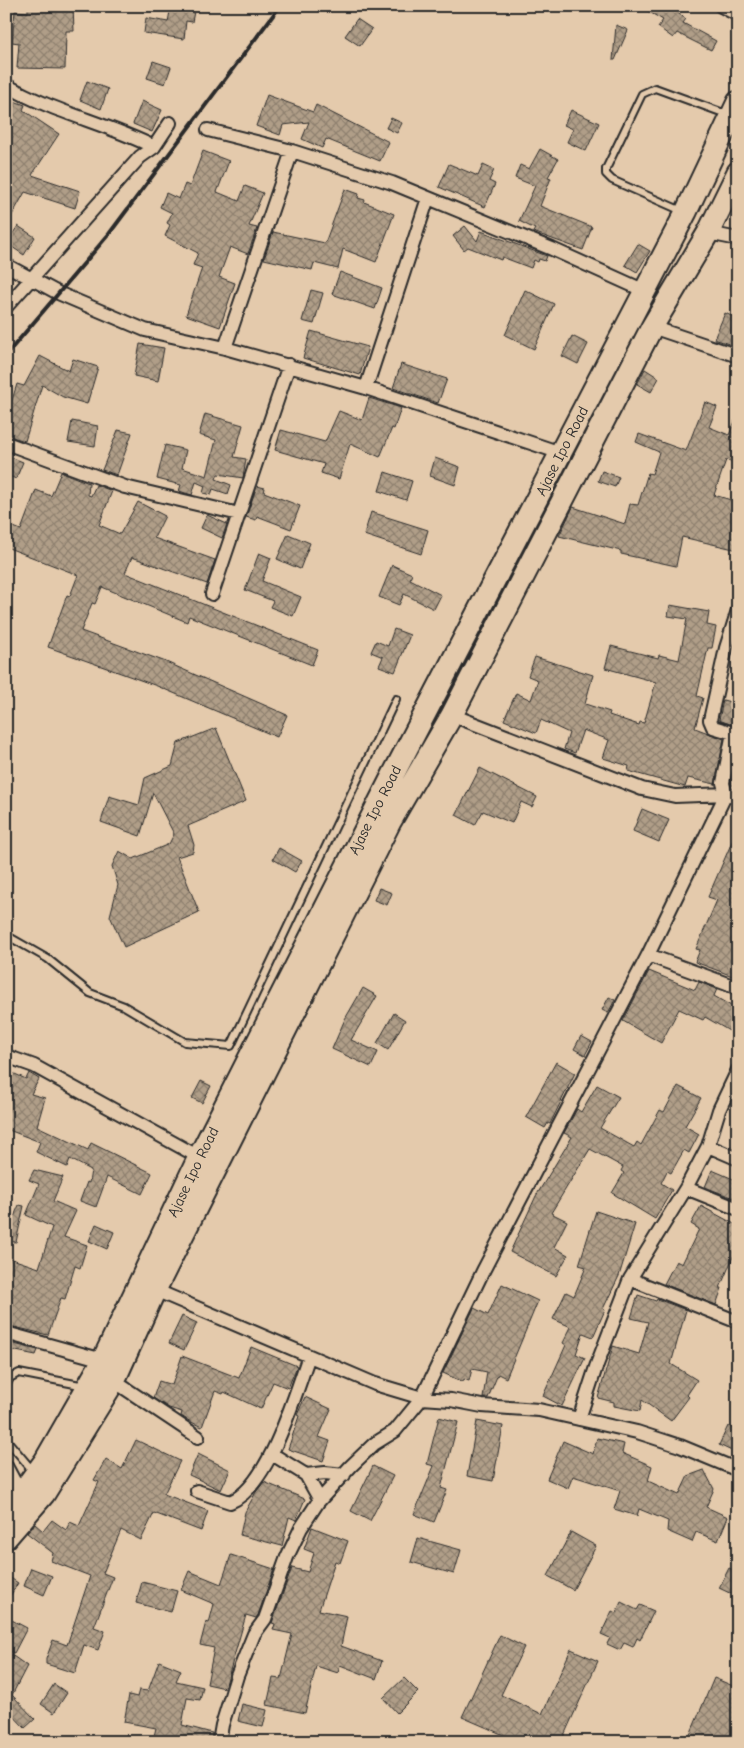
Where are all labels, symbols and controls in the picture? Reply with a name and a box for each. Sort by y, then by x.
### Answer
street label: Ajase Ipo Road [532,403,592,499]
street label: Ajase Ipo Road [345,762,405,858]
street label: Ajase Ipo Road [163,1124,223,1220]

